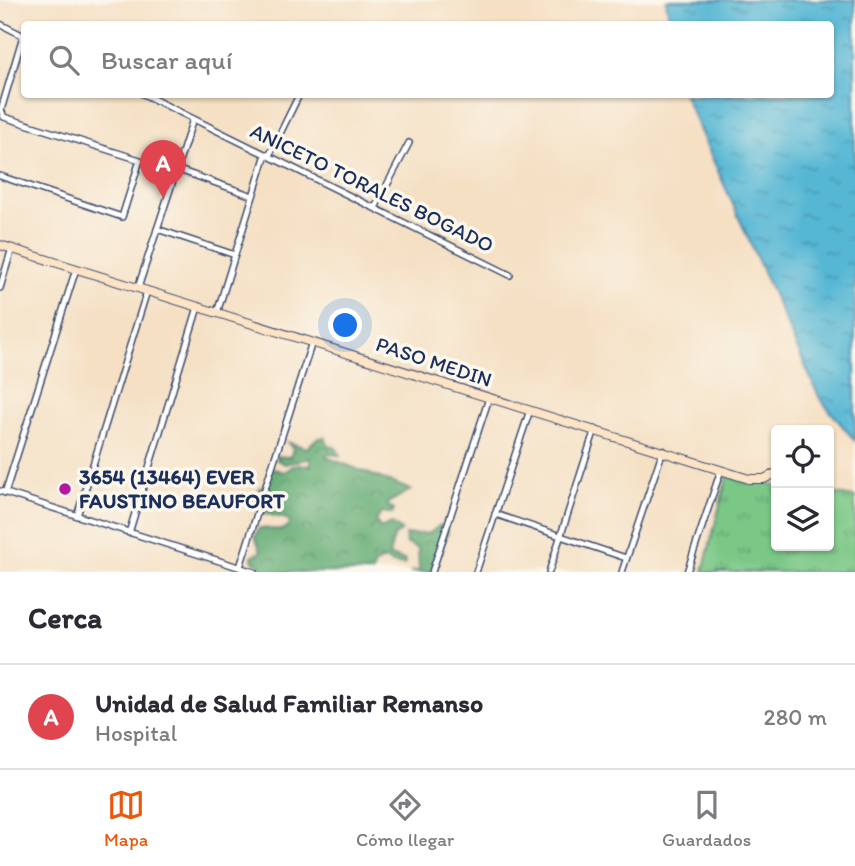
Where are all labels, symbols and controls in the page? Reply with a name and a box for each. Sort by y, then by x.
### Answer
search box [21,21,834,98]
icon: search [45,41,83,79]
text: Buscar aquí [101,44,232,76]
street label: ANICETO TORALES BOGADO [246,118,498,257]
pin: A [140,140,186,198]
your location [328,308,362,342]
street label: PASO MEDIN [373,331,495,392]
map controls [771,425,834,551]
button: locate [771,425,834,488]
place label: 3654 (13464) EVER FAUSTINO BEAUFORT [79,464,285,513]
marker: 3654 (13464) EVER FAUSTINO BEAUFORT [57,481,73,497]
button: layers [771,488,834,551]
text: Cerca [28,599,102,636]
text: Unidad de Salud Familiar Remanso [95,687,483,719]
text: A [44,703,58,731]
text: 280 m [764,703,827,731]
text: Hospital [95,719,177,747]
tab: Mapa [104,786,148,851]
tab: Cómo llegar [356,786,454,851]
tab: Guardados [662,786,751,851]

